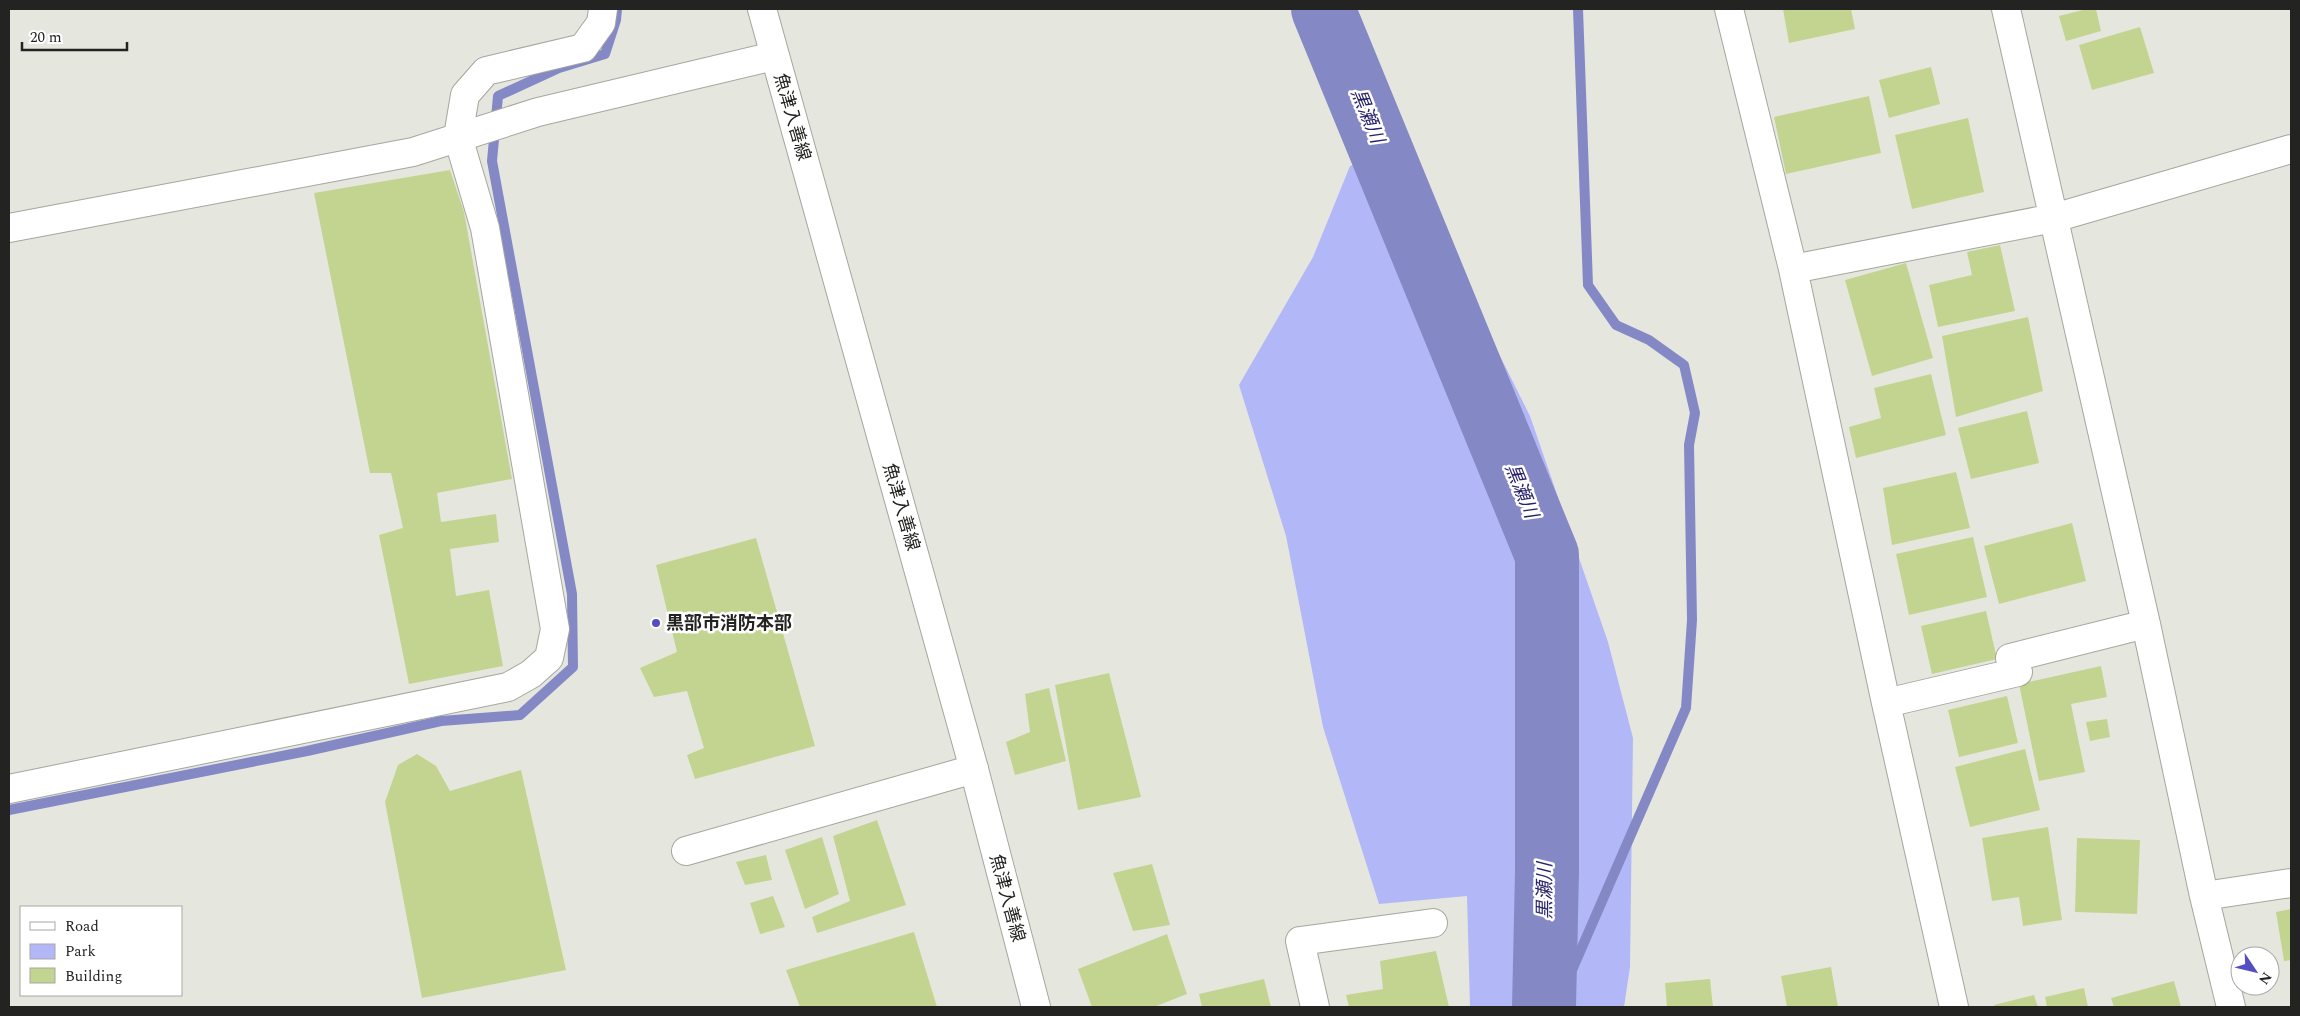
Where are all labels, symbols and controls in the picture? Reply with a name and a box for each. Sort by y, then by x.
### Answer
scale bar [22,20,128,52]
text: 20 m [30,26,62,49]
street label: 魚津入善線 [767,70,817,164]
water label: 黒瀬川 [1343,84,1392,150]
water label: 黒瀬川 [1497,459,1546,525]
street label: 魚津入善線 [876,460,926,554]
place label: 黒部市消防本部 [666,610,792,637]
marker: 黒部市消防本部 [650,617,662,629]
street label: 魚津入善線 [982,851,1032,945]
water label: 黒瀬川 [1531,861,1560,920]
legend [20,906,182,996]
text: Road [65,915,99,938]
text: Park [65,940,96,963]
north arrow [2230,946,2280,996]
text: Building [65,965,122,988]
text: N [2253,967,2277,989]

